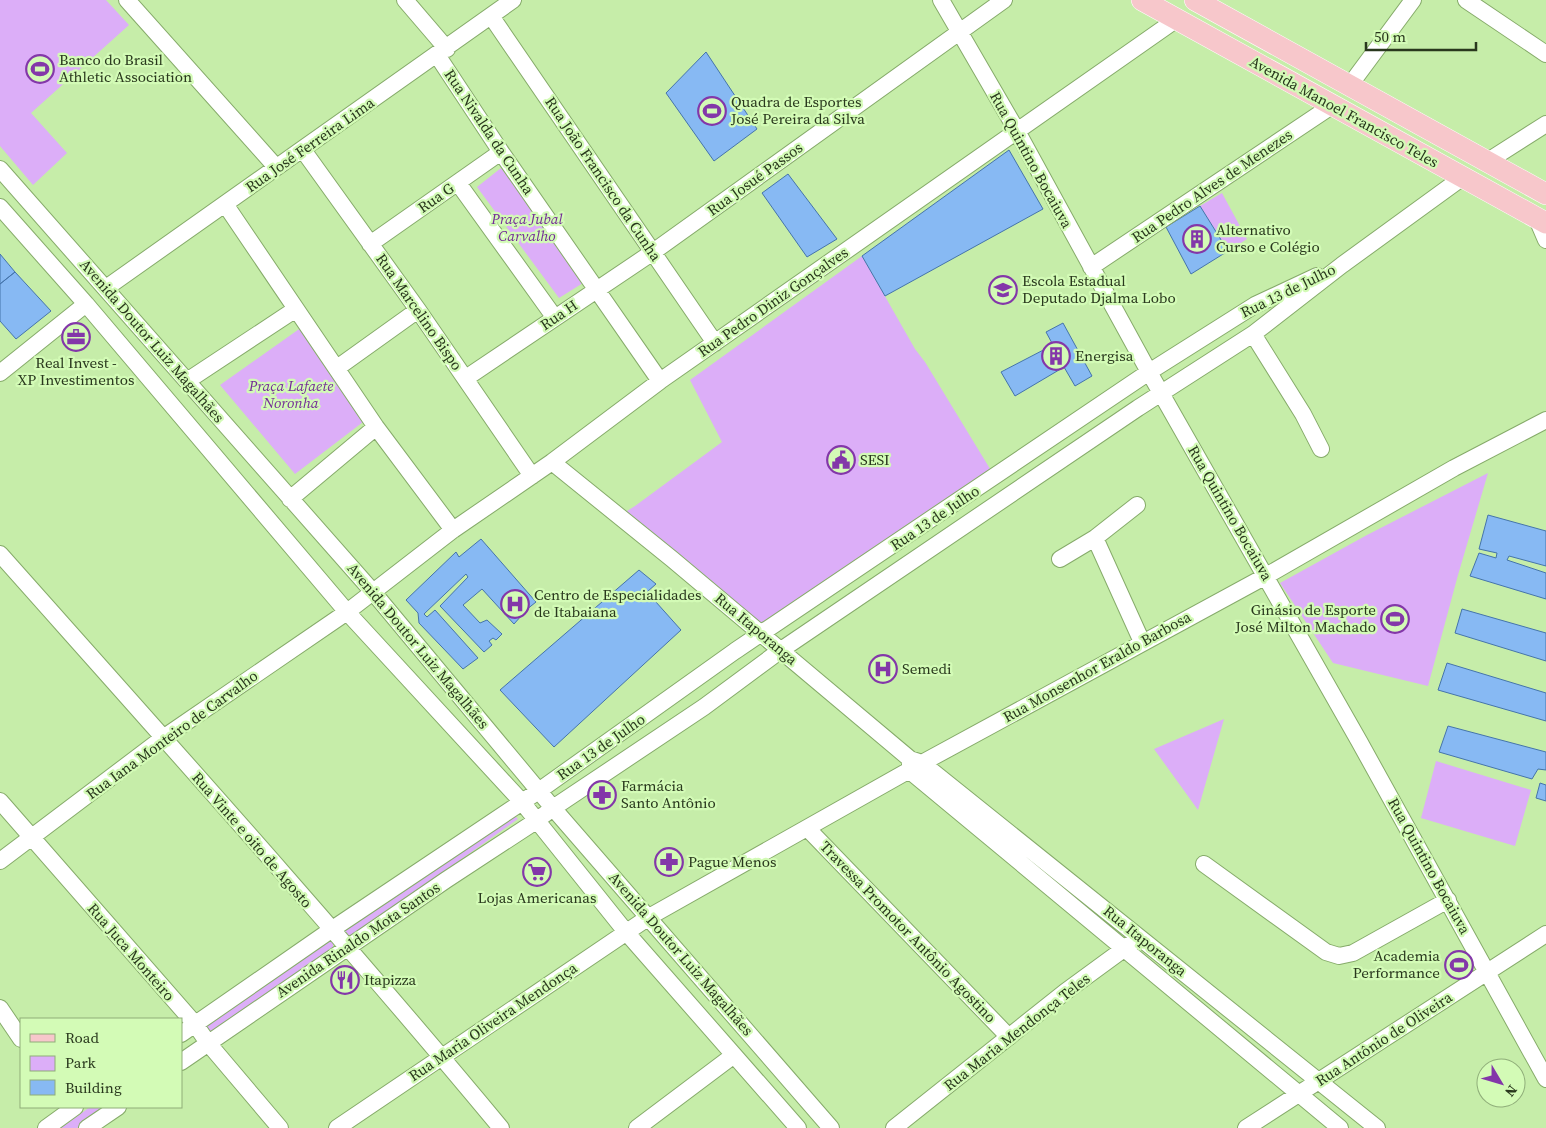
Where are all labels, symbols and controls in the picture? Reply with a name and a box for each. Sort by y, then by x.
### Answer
scale bar [1366,20,1476,52]
text: 50 m [1374,26,1406,47]
place label: Banco do Brasil Athletic Association [59,49,192,87]
street label: Avenida Manoel Francisco Teles [1246,51,1442,172]
sports icon: Banco do Brasil Athletic Association [25,54,55,84]
street label: Rua Nivalda da Cunha [440,65,539,199]
street label: Rua Quintino Bocaiuva [985,88,1078,232]
place label: Quadra de Esportes José Pereira da Silva [730,91,865,129]
street label: Rua José Ferreira Lima [241,92,379,197]
street label: Rua João Francisco da Cunha [540,92,667,265]
sports icon: Quadra de Esportes José Pereira da Silva [697,96,727,126]
street label: Rua Pedro Alves de Menezes [1127,124,1296,247]
street label: Rua Josué Passos [703,137,807,220]
street label: Rua G [413,178,458,218]
park label: Praça Jubal Carvalho [490,208,564,246]
place label: Alternativo Curso e Colégio [1216,219,1320,257]
building icon: Alternativo Curso e Colégio [1182,224,1212,254]
street label: Rua Pedro Diniz Gonçalves [693,242,852,362]
street label: Rua Marcelino Bispo [371,249,468,374]
street label: Avenida Doutor Luiz Magalhães [75,254,229,427]
street label: Rua 13 de Julho [1237,258,1339,323]
place label: Escola Estadual Deputado Djalma Lobo [1022,270,1176,308]
school or university icon: Escola Estadual Deputado Djalma Lobo [988,275,1018,305]
street label: Rua H [536,294,582,335]
office icon: Real Invest - XP Investimentos [61,322,91,352]
building icon: Energisa [1041,341,1071,371]
place label: Energisa [1075,345,1134,366]
place label: Real Invest - XP Investimentos [18,352,134,390]
park label: Praça Lafaete Noronha [248,375,333,413]
street label: Rua Quintino Bocaiuva [1183,441,1278,585]
public building icon: SESI [826,445,856,475]
place label: SESI [860,449,890,470]
street label: Rua 13 de Julho [886,480,983,555]
street label: Avenida Doutor Luiz Magalhães [343,558,494,733]
place label: Centro de Especialidades de Itabaiana [534,584,701,622]
street label: Rua Itaporanga [710,588,802,670]
hospital icon: Centro de Especialidades de Itabaiana [500,589,530,619]
place label: Ginásio de Esporte José Milton Machado [1234,599,1376,637]
sports icon: Ginásio de Esporte José Milton Machado [1380,604,1410,634]
street label: Rua Monsenhor Eraldo Barbosa [999,606,1195,727]
hospital icon: Semedi [868,654,898,684]
place label: Semedi [902,658,951,679]
street label: Rua Iana Monteiro de Carvalho [81,665,262,804]
street label: Rua 13 de Julho [552,708,649,785]
street label: Rua Vinte e oito de Agosto [187,767,317,912]
place label: Farmácia Santo Antônio [621,775,716,813]
pharmacy icon: Farmácia Santo Antônio [587,780,617,810]
street label: Rua Quintino Bocaiuva [1383,794,1476,938]
street label: Travessa Promotor Antônio Agostino [816,836,1001,1027]
pharmacy icon: Pague Menos [654,847,684,877]
place label: Pague Menos [688,851,777,872]
supermarket icon: Lojas Americanas [522,857,552,887]
street label: Avenida Doutor Luiz Magalhães [604,867,758,1040]
street label: Avenida Rinaldo Mota Santos [271,877,444,1003]
place label: Lojas Americanas [477,887,597,908]
street label: Rua Juca Monteiro [83,898,180,1005]
street label: Rua Itaporanga [1099,900,1192,981]
place label: Academia Performance [1353,945,1440,983]
sports icon: Academia Performance [1444,950,1474,980]
street label: Rua Maria Oliveira Mendonça [404,957,581,1086]
restaurant icon: Itapizza [330,965,360,995]
street label: Rua Maria Mendonça Teles [939,968,1094,1095]
place label: Itapizza [364,969,417,990]
street label: Rua Antônio de Oliveira [1311,986,1456,1091]
legend [20,1018,182,1108]
text: Road [65,1027,99,1048]
text: Park [65,1052,97,1073]
north arrow [1476,1058,1526,1108]
text: Building [65,1077,122,1098]
text: N [1500,1081,1522,1101]

